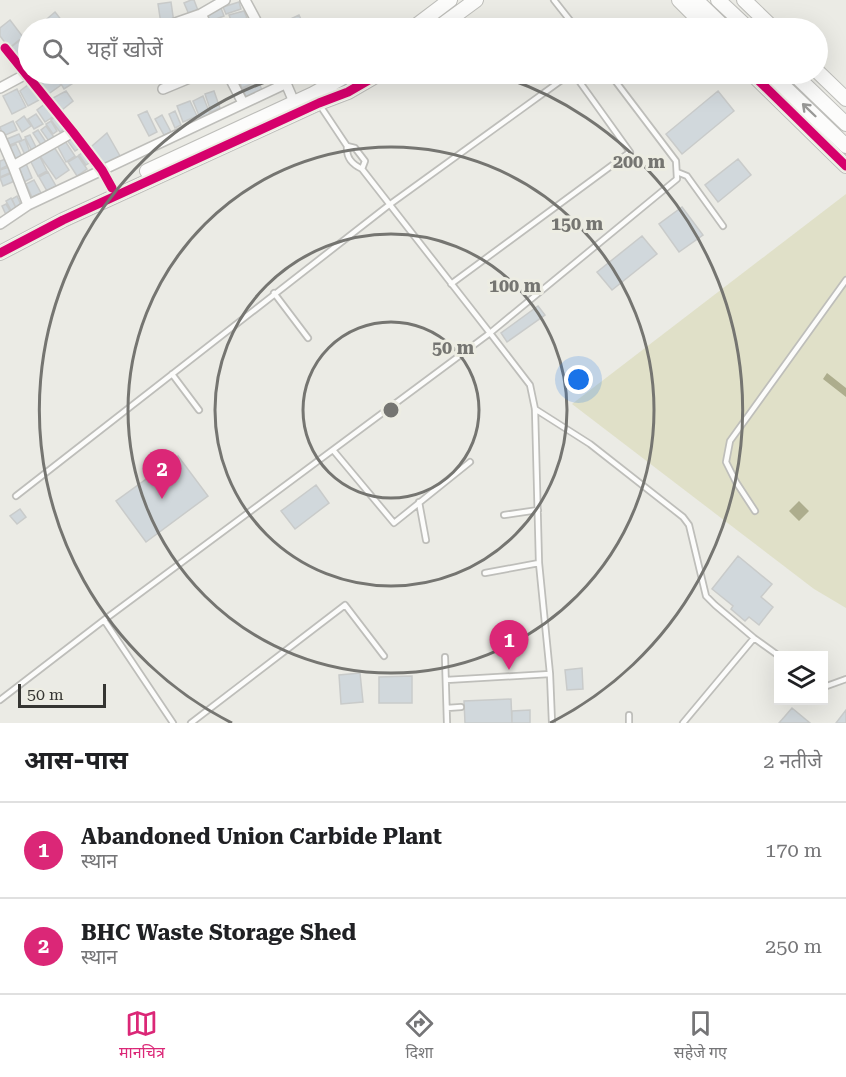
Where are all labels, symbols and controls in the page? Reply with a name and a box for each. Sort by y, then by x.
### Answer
search box [18,18,828,84]
icon: search [39,35,72,68]
text: यहाँ खोजें [87,37,163,62]
one-way arrow [801,102,816,117]
text: 200 m [613,151,666,172]
text: 150 m [551,213,604,234]
text: 100 m [489,275,542,296]
text: 50 m [432,337,475,358]
your location [564,365,593,394]
centre of rings [381,400,401,420]
pin: 2 [142,450,182,499]
pin: 1 [490,620,528,670]
map controls [774,651,828,705]
button: layers [774,651,828,705]
scale bar [18,681,106,708]
text: 50 m [27,685,64,704]
text: आस-पास [24,745,128,775]
text: 2 नतीजे [763,749,822,773]
text: Abandoned Union Carbide Plant [81,824,442,849]
text: 1 [38,838,49,862]
text: 170 m [765,838,822,862]
text: स्थान [81,849,117,873]
text: BHC Waste Storage Shed [81,920,356,945]
text: 2 [38,934,49,958]
text: 250 m [765,934,822,958]
text: स्थान [81,945,117,969]
tab: मानचित्र [119,1007,165,1065]
tab: दिशा [403,1007,436,1065]
tab: सहेजे गए [674,1007,727,1065]

